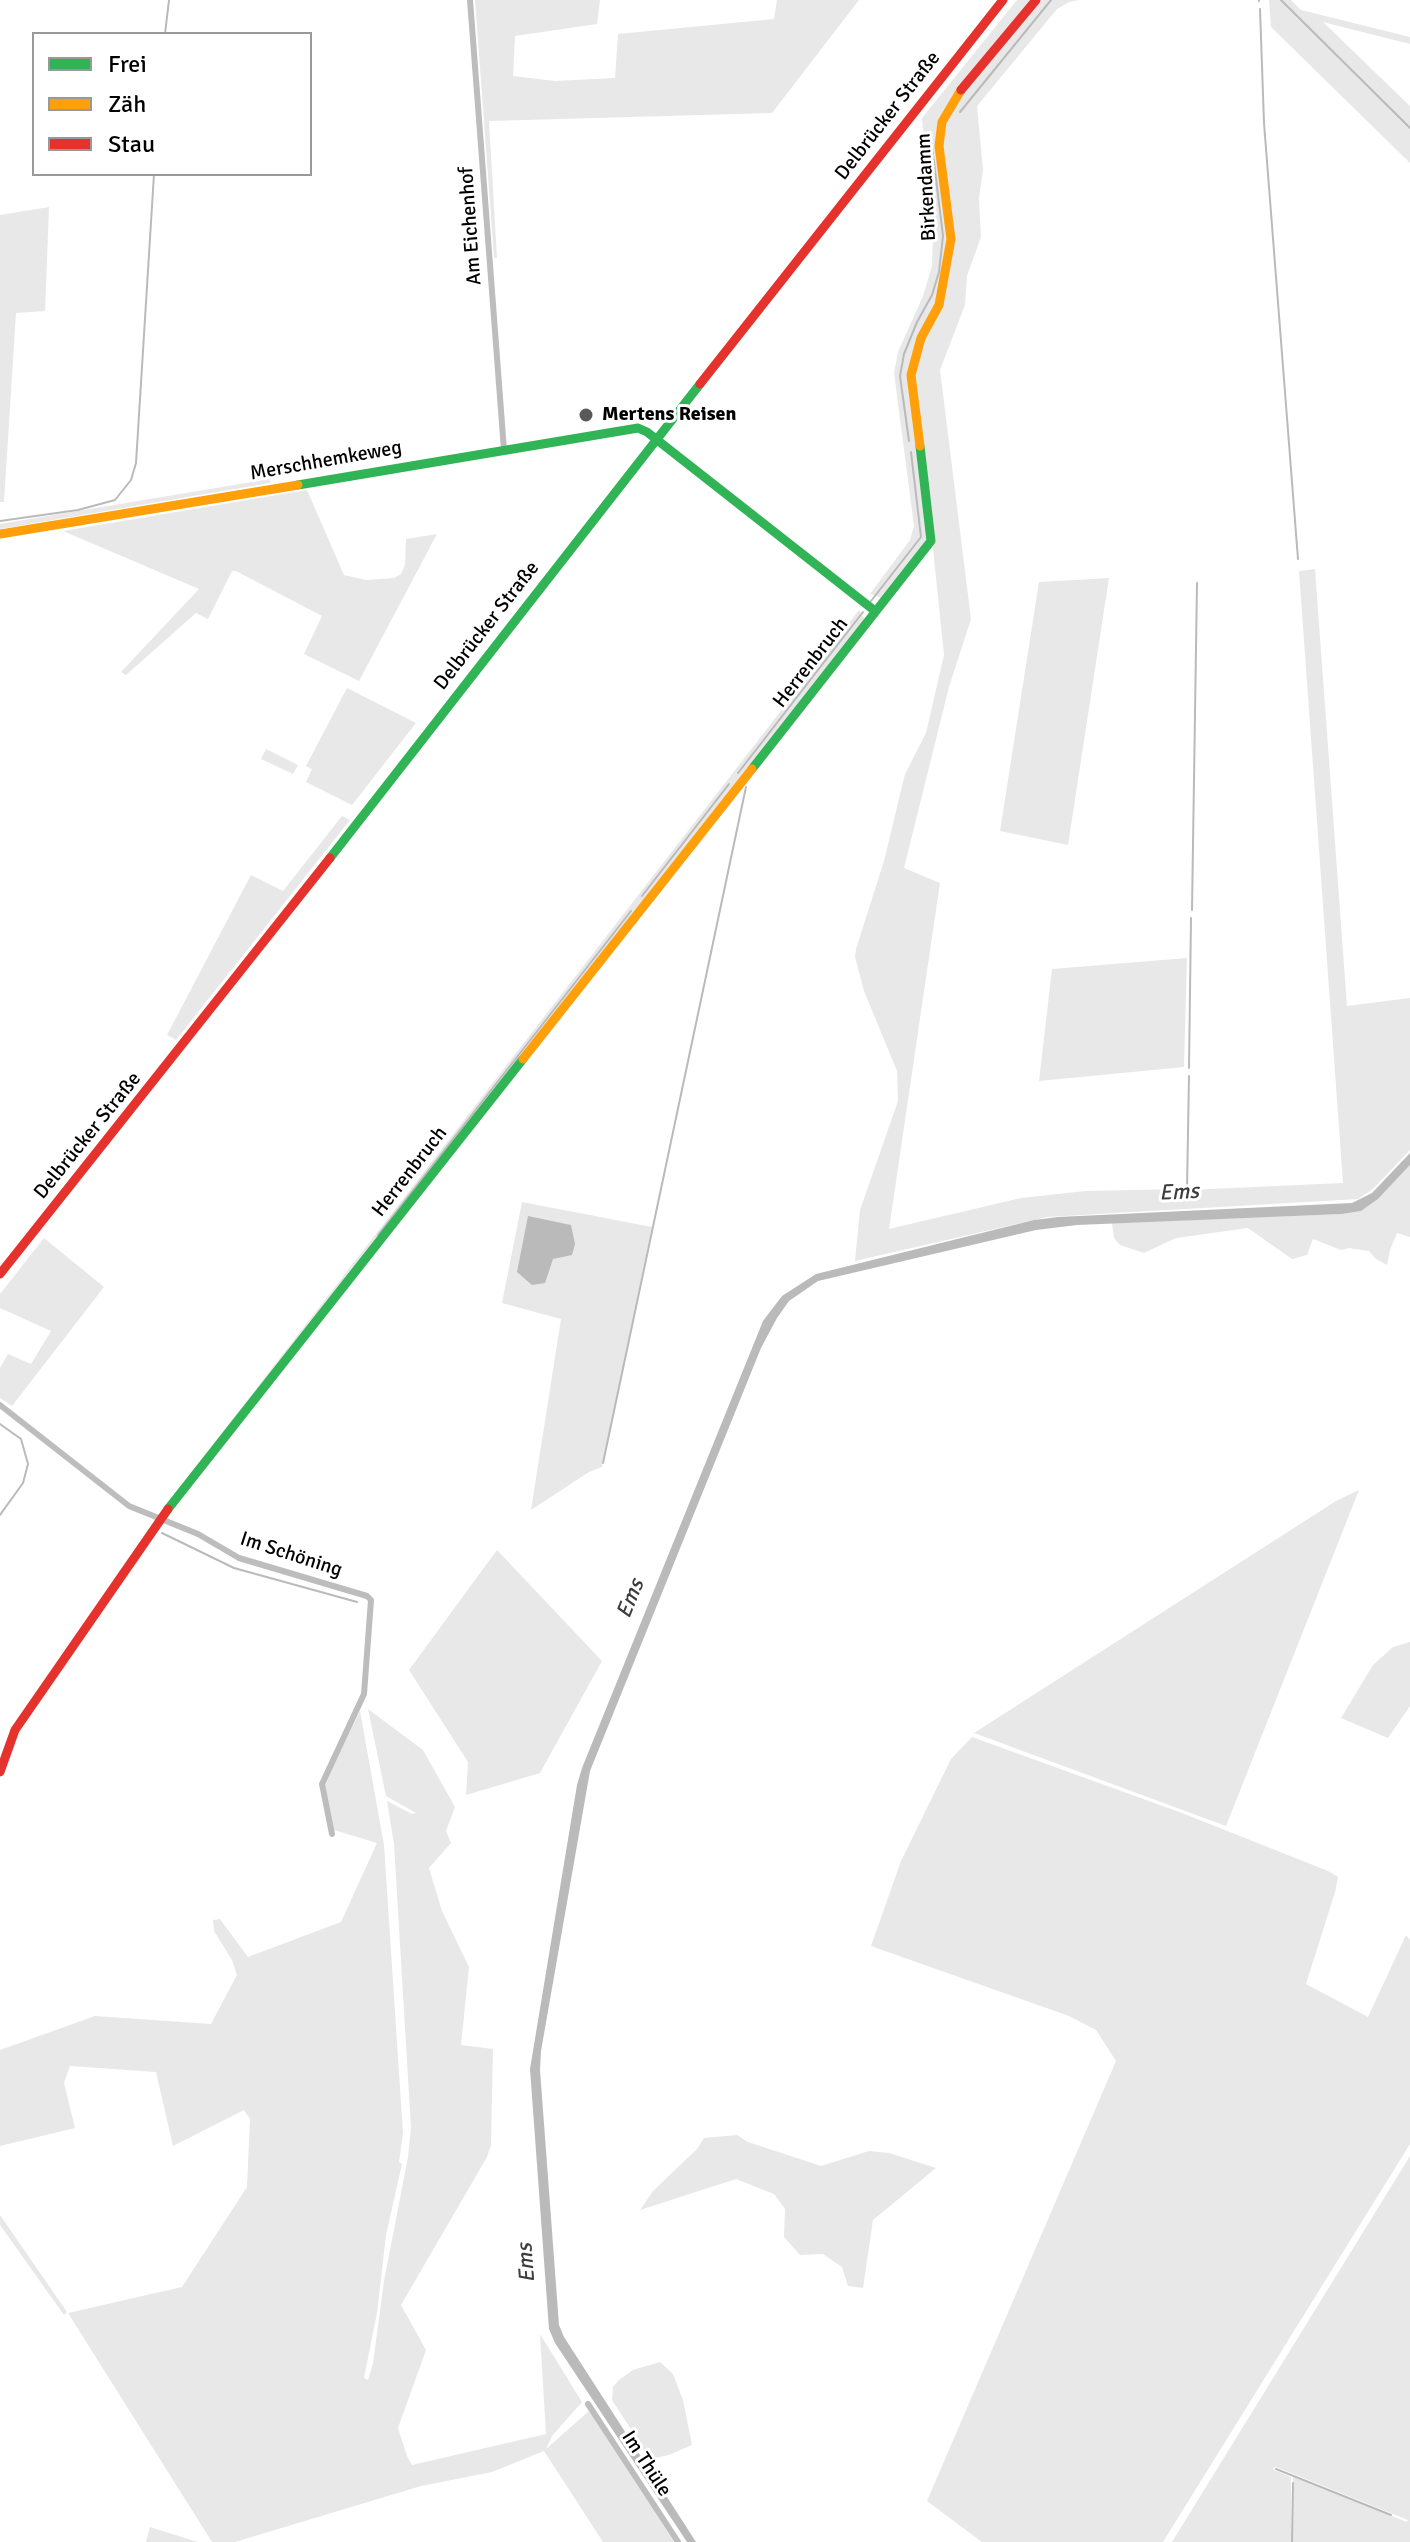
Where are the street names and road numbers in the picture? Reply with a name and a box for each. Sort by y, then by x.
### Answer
street label: Delbrücker Straße [830,47,946,185]
street label: Birkendamm [912,132,942,242]
street label: Am Eichenhof [455,166,487,286]
street label: Merschhemkeweg [248,436,404,486]
street label: Delbrücker Straße [429,557,545,695]
street label: Herrenbruch [768,613,854,713]
street label: Delbrücker Straße [29,1068,147,1204]
street label: Herrenbruch [367,1122,453,1222]
street label: Im Schöning [237,1527,345,1583]
street label: Im Thüle [616,2427,676,2501]

